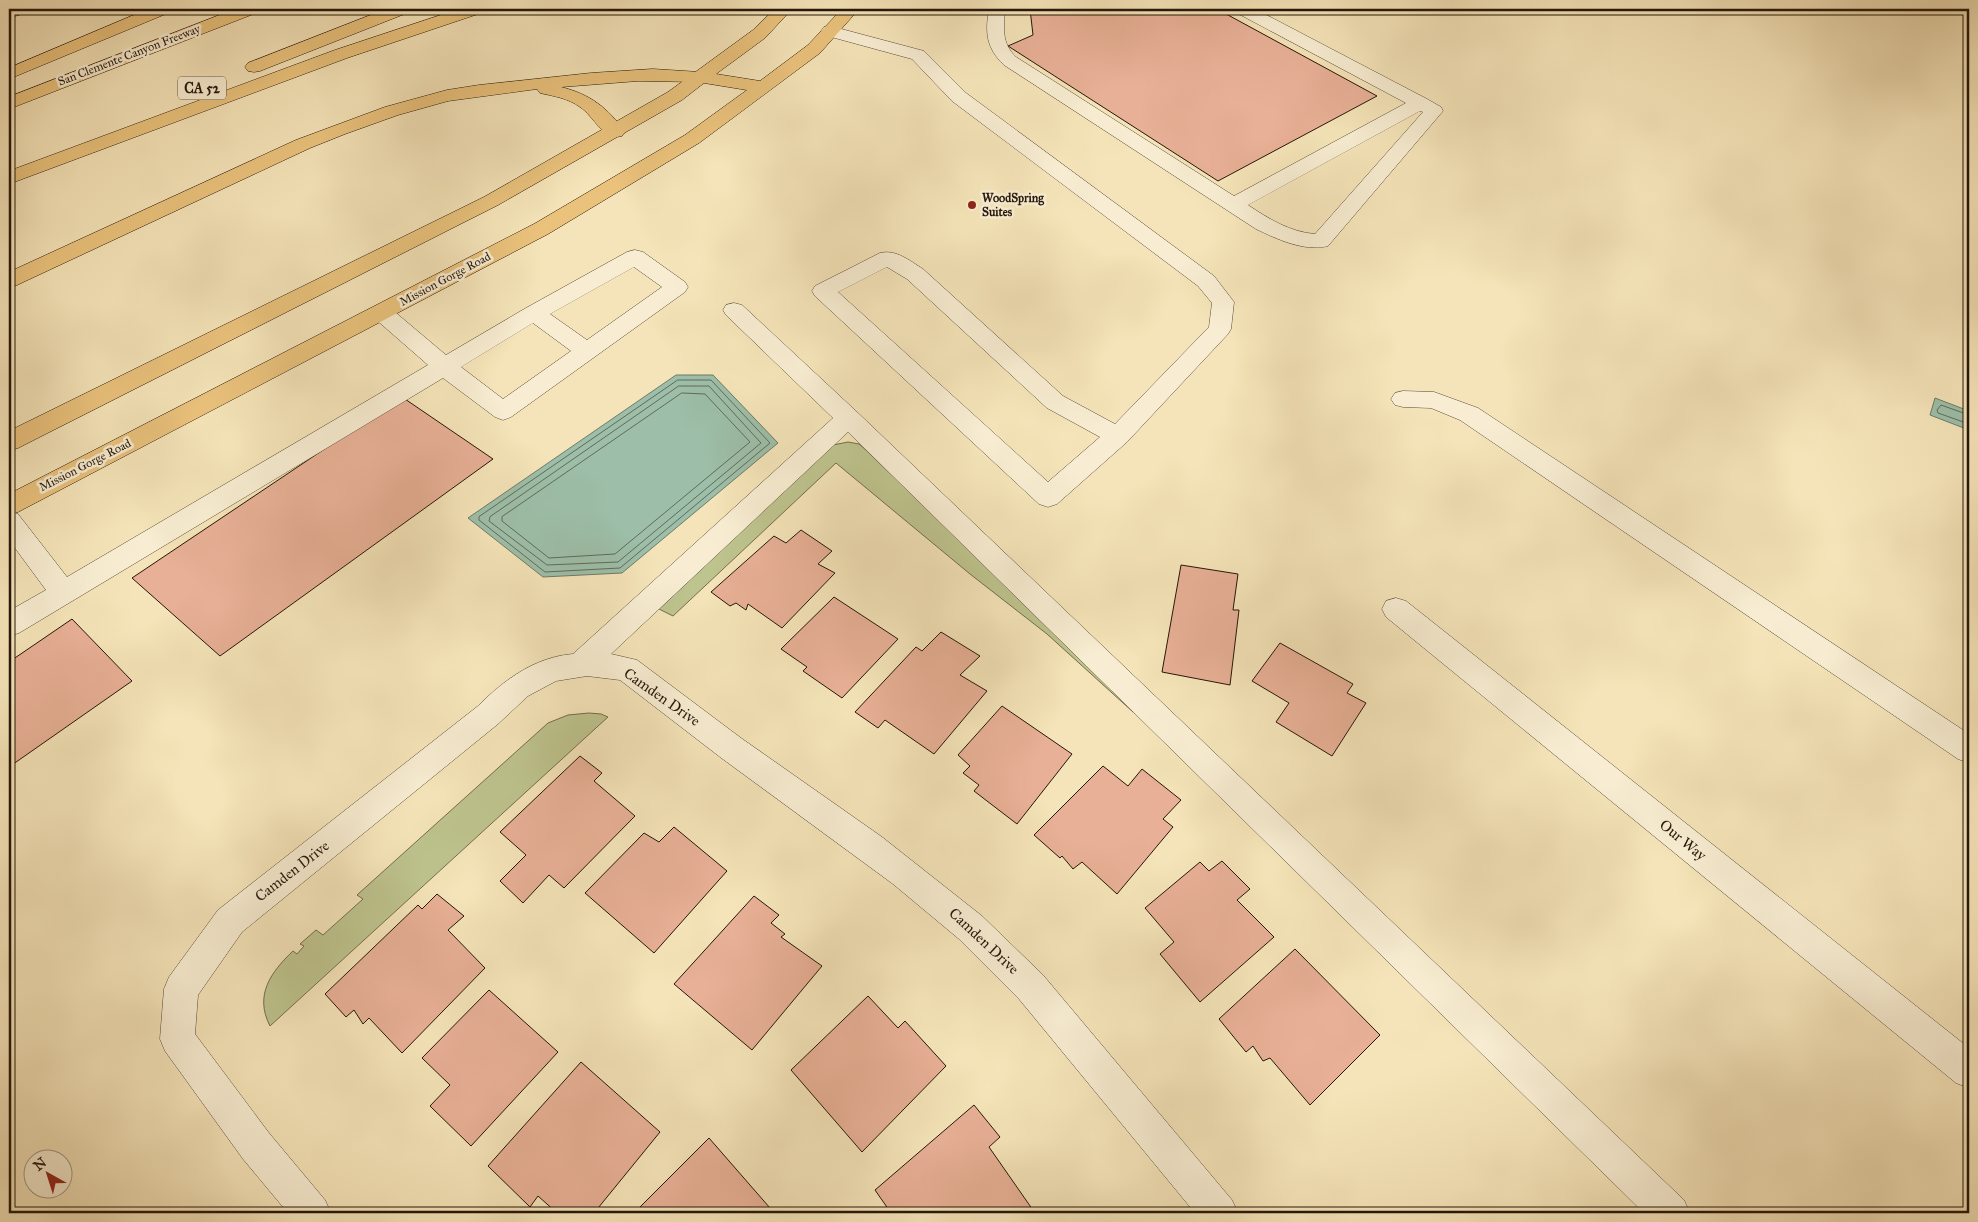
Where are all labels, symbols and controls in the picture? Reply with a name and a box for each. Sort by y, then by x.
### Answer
street label: San Clemente Canyon Freeway [56,21,203,89]
road number: CA 52 [178,76,226,100]
place label: WoodSpring Suites [982,191,1044,219]
marker: WoodSpring Suites [966,199,978,211]
street label: Mission Gorge Road [397,249,493,310]
street label: Mission Gorge Road [37,436,134,495]
street label: Camden Drive [620,664,704,730]
street label: Our Way [1656,816,1711,865]
street label: Camden Drive [251,837,333,905]
street label: Camden Drive [945,904,1023,978]
north arrow [22,1150,72,1200]
text: N [30,1154,50,1175]

